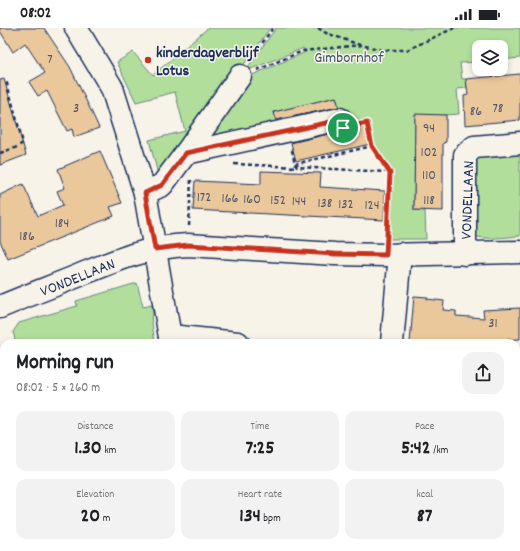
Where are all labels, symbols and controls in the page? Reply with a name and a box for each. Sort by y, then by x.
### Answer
text: 08:02 [20,3,51,25]
map controls [472,40,508,76]
button: layers [472,40,508,76]
place label: kinderdagverblijf Lotus [156,42,260,83]
park label: Gimbornhof [314,47,384,70]
house number: 7 [47,50,53,70]
marker: kinderdagverblijf Lotus [143,55,153,65]
house number: 3 [73,99,79,119]
house number: 78 [493,99,504,119]
house number: 86 [470,102,482,122]
pin [326,111,360,145]
icon: arrive [332,117,354,139]
house number: 94 [423,119,435,139]
house number: 102 [421,143,437,163]
street label: VONDELLAAN [456,160,481,240]
house number: 110 [422,166,436,186]
house number: 172 [197,188,211,208]
house number: 166 [222,189,239,209]
house number: 160 [243,190,261,210]
house number: 152 [270,191,286,211]
house number: 118 [423,191,435,211]
house number: 144 [292,192,306,212]
house number: 138 [318,194,333,214]
house number: 132 [338,195,354,215]
house number: 124 [365,196,380,216]
house number: 184 [55,214,69,234]
house number: 186 [19,227,35,247]
street label: VONDELLAAN [37,253,119,304]
house number: 31 [488,314,498,334]
text: Morning run [16,348,114,379]
button: share [462,352,504,394]
text: 08:02 · 5 × 260 m [16,379,100,398]
text: Distance [77,419,113,435]
text: Time [251,419,269,435]
text: Pace [415,419,434,435]
text: 1.30 [74,435,102,463]
text: 7:25 [246,435,274,463]
text: 5:42 [401,435,431,463]
text: km [102,443,116,459]
text: /km [431,443,448,459]
text: Elevation [76,487,114,503]
text: Heart rate [238,487,282,503]
text: kcal [416,487,433,503]
text: 20 [80,503,100,531]
text: 134 [239,503,261,531]
text: 87 [417,503,433,531]
text: m [100,511,110,527]
text: bpm [261,511,281,527]

